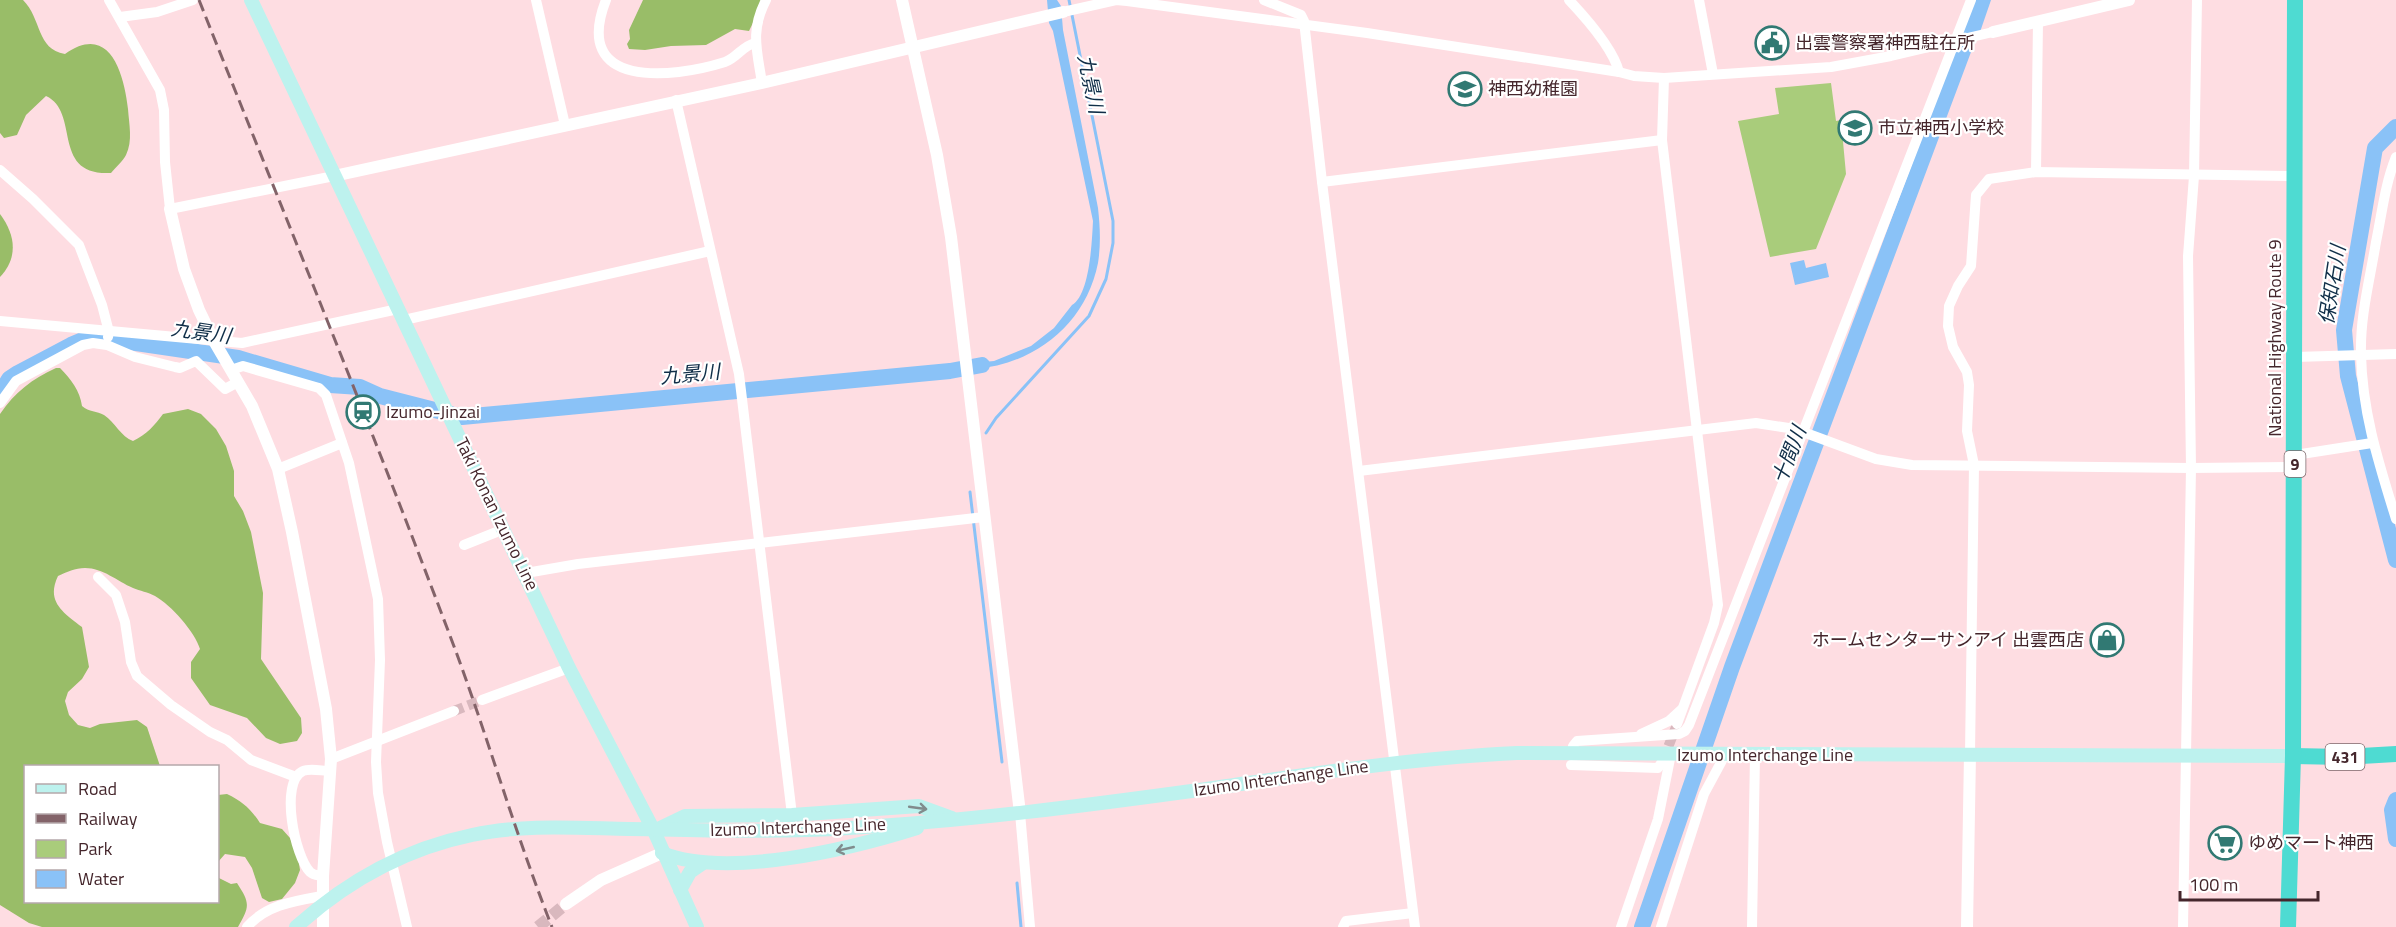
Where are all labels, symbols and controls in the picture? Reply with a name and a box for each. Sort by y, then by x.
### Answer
public building icon: 出雲警察署神西駐在所 [1754,25,1790,61]
place label: 出雲警察署神西駐在所 [1795,29,1975,56]
water label: 九景川 [1070,51,1113,118]
school or university icon: 神西幼稚園 [1447,71,1483,107]
place label: 神西幼稚園 [1488,75,1578,102]
school or university icon: 市立神西小学校 [1837,110,1873,146]
place label: 市立神西小学校 [1878,114,2004,141]
street label: National Highway Route 9 [2261,239,2288,437]
water label: 保知石川 [2310,241,2353,327]
water label: 九景川 [169,312,235,351]
water label: 九景川 [659,355,723,392]
station icon: Izumo-Jinzai [345,394,381,430]
place label: Izumo-Jinzai [386,398,480,425]
water label: 十間川 [1763,419,1814,488]
street label: Taki Konan Izumo Line [449,433,546,595]
road number: 9 [2284,451,2306,477]
shop icon: ホームセンターサンアイ 出雲西店 [2089,622,2125,658]
place label: ホームセンターサンアイ 出雲西店 [1812,626,2084,653]
street label: Izumo Interchange Line [1677,741,1853,768]
road number: 431 [2326,744,2364,770]
street label: Izumo Interchange Line [1192,752,1370,803]
legend [24,765,219,903]
text: Road [78,775,117,802]
one-way arrow [908,802,927,813]
text: Railway [78,805,138,832]
street label: Izumo Interchange Line [710,810,886,843]
supermarket icon: ゆめマート神西 [2207,825,2243,861]
place label: ゆめマート神西 [2248,829,2374,856]
text: Park [78,835,113,862]
one-way arrow [836,843,855,855]
scale bar [2180,864,2318,902]
text: Water [78,865,124,892]
text: 100 m [2189,871,2238,898]

